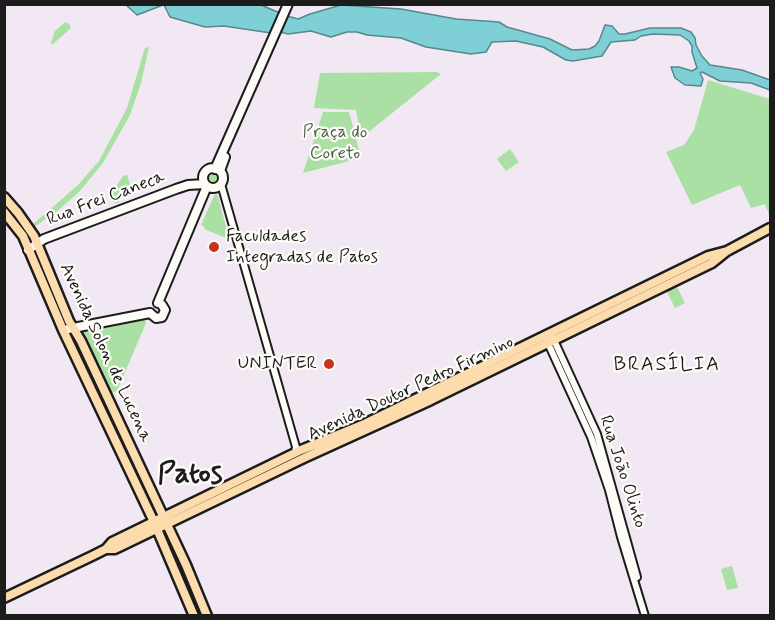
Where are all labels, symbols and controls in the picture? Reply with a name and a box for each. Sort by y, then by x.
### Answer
park label: Praça do Coreto [303,122,367,164]
street label: Rua Frei Caneca [44,167,168,231]
place label: Faculdades Integradas de Patos [226,226,378,268]
marker: Faculdades Integradas de Patos [207,240,221,254]
street label: Avenida Solon de Lucena [54,260,156,446]
street label: Avenida Doutor Pedro Firmino [305,332,517,446]
place label: UNINTER [238,353,317,375]
district label: BRASÍLIA [614,354,720,378]
marker: UNINTER [322,357,336,371]
street label: Rua João Olinto [594,413,650,531]
district label: Patos [158,458,222,494]

